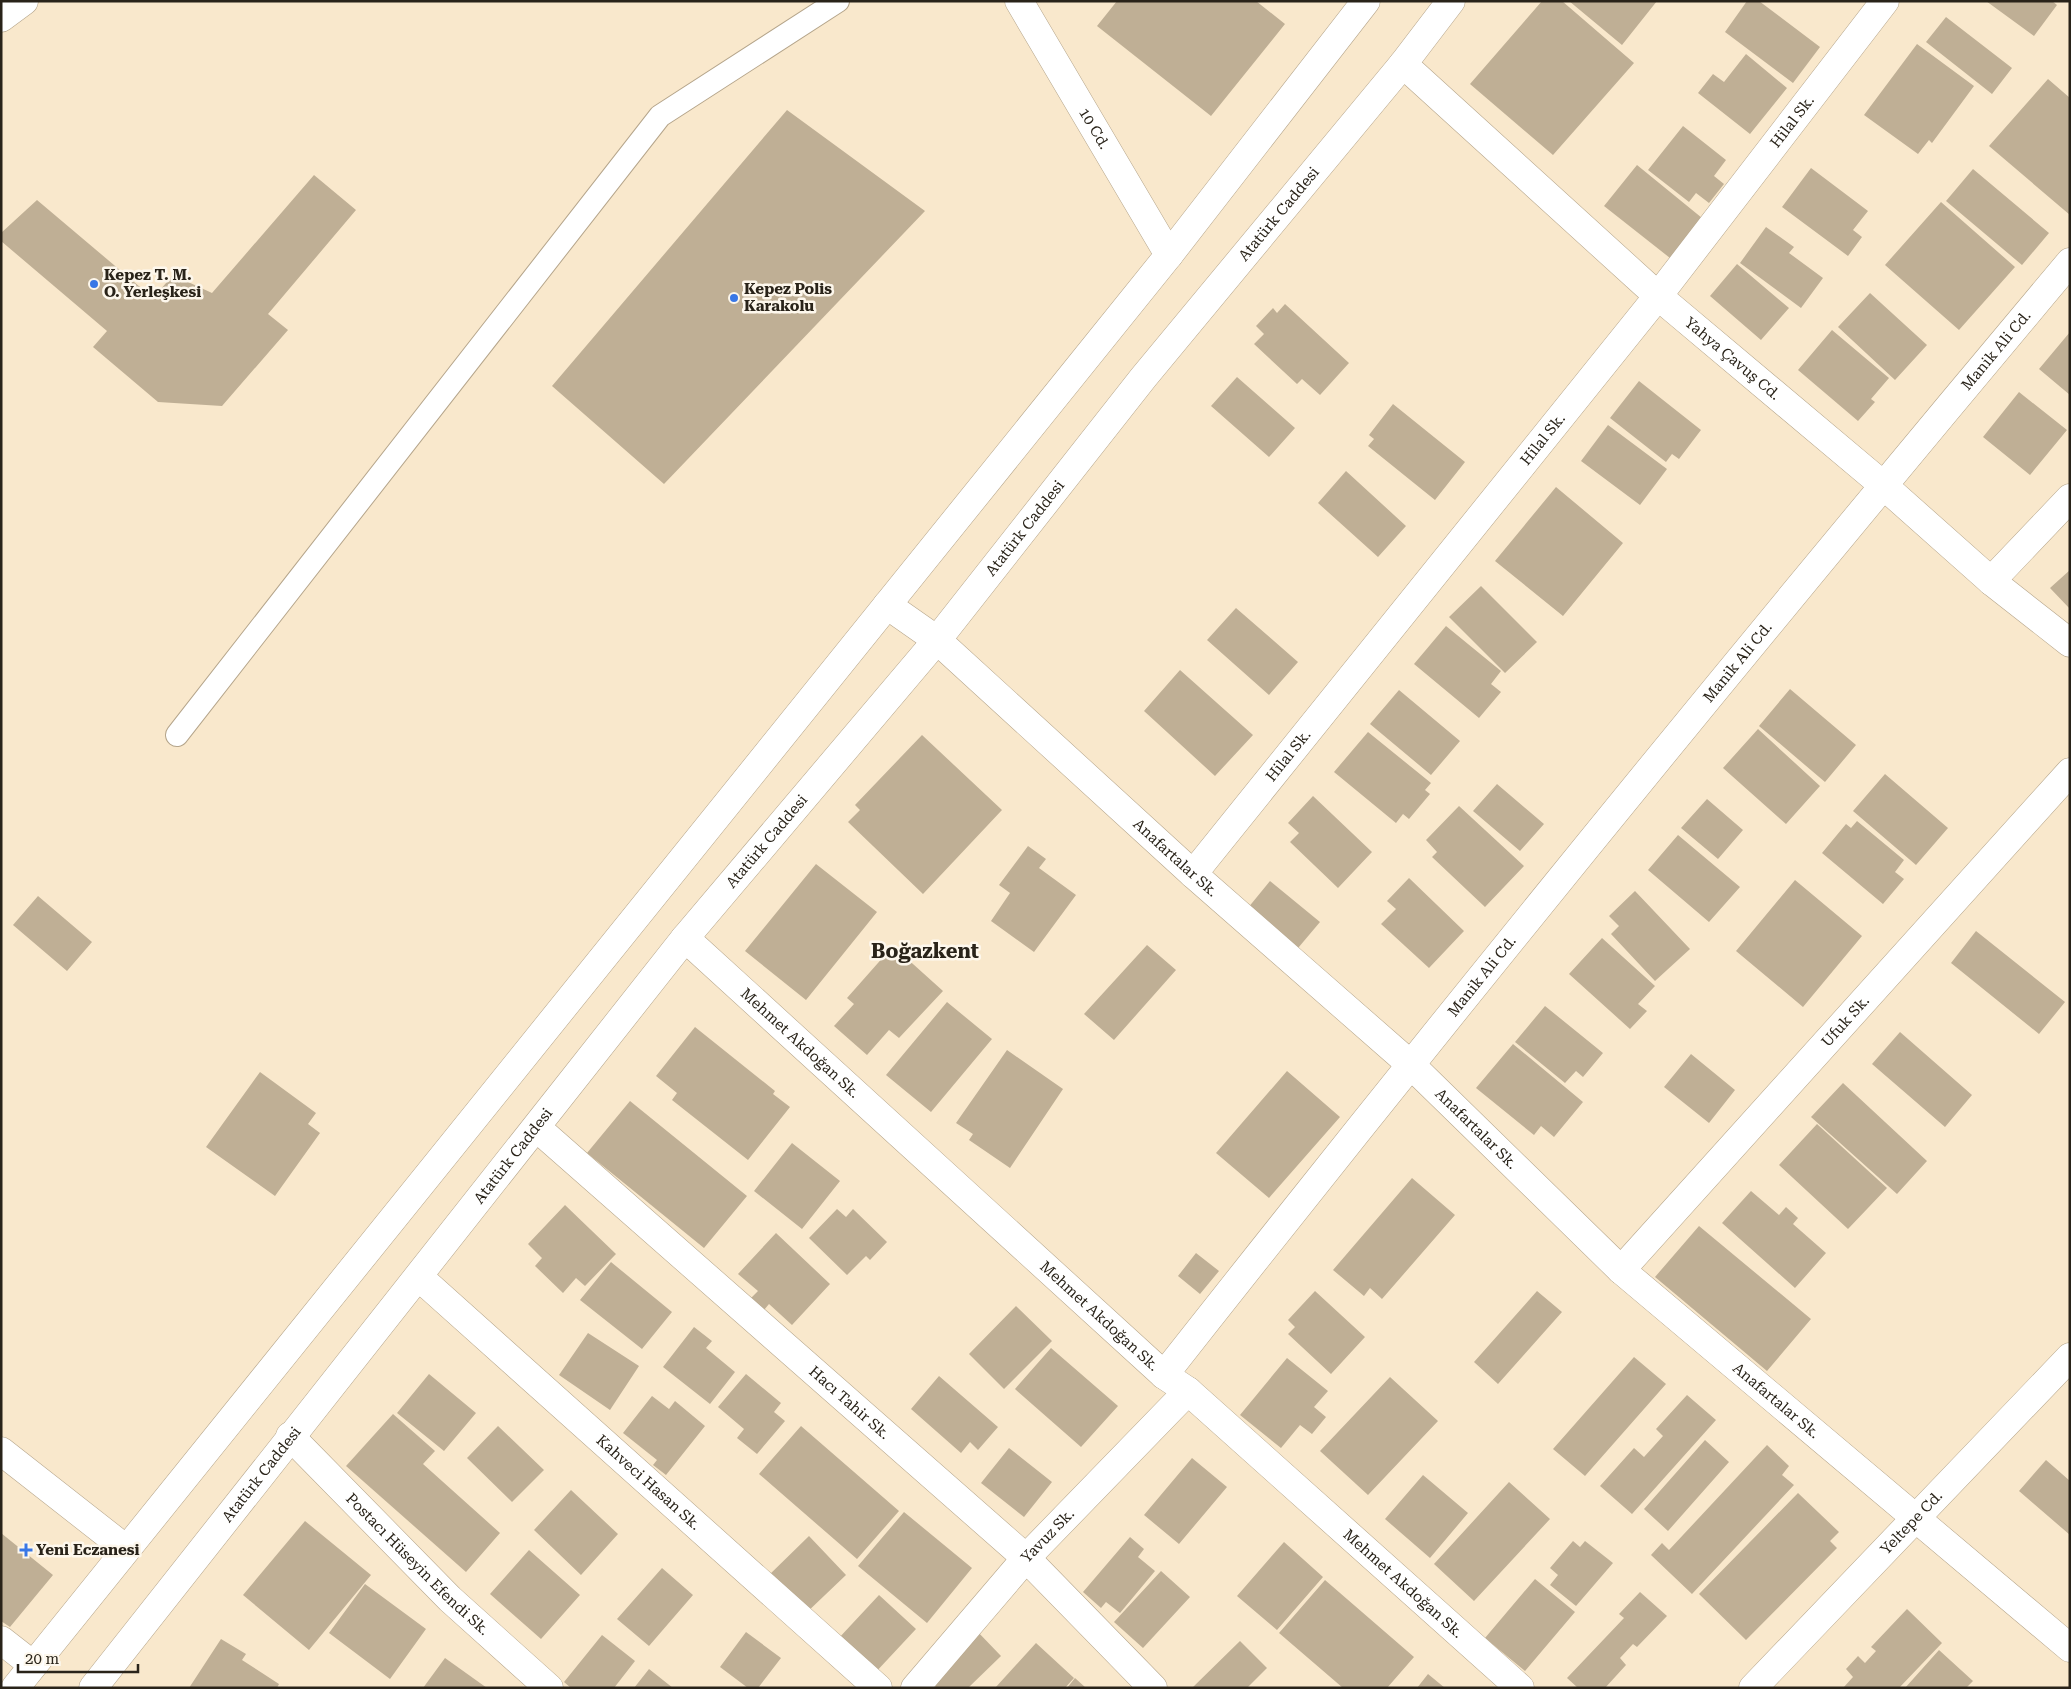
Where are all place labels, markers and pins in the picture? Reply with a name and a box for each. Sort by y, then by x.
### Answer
place label: Kepez T. M. O. Yerleşkesi [104,266,201,301]
marker: Kepez T. M. O. Yerleşkesi [88,278,100,290]
place label: Kepez Polis Karakolu [744,280,832,315]
marker: Kepez Polis Karakolu [728,292,740,304]
place label: Yeni Eczanesi [36,1541,140,1559]
marker: Yeni Eczanesi [20,1544,32,1556]

